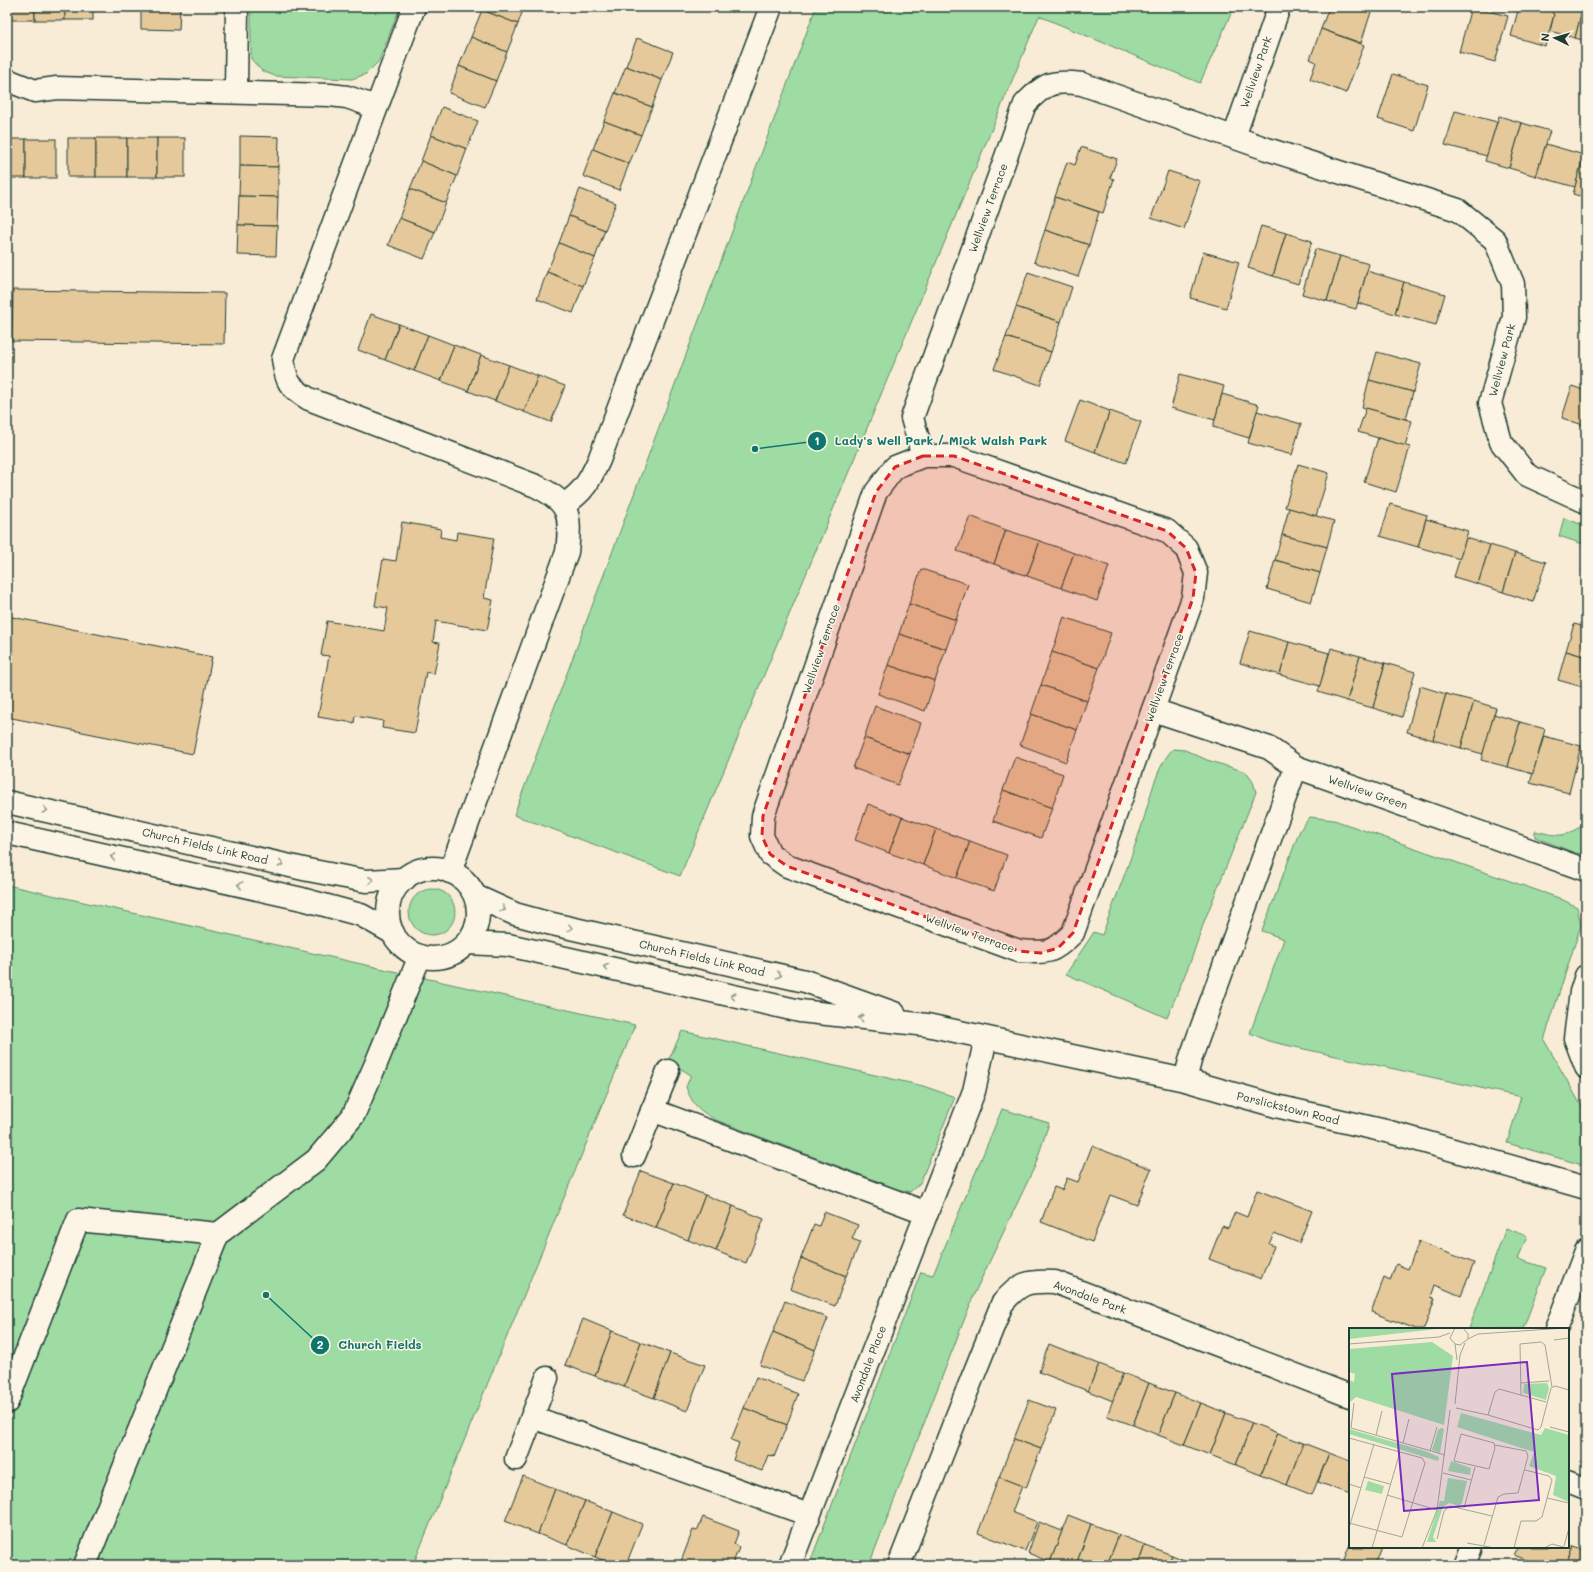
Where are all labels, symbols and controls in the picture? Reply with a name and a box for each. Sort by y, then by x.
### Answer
north arrow [1535,18,1575,58]
text: N [1537,32,1552,42]
street label: Wellview Park [1236,34,1275,110]
street label: Wellview Terrace [964,161,1011,255]
street label: Wellview Park [1485,322,1519,398]
callout: Lady's Well Park / Mick Walsh Park [807,429,1055,453]
text: 1 [814,432,820,448]
text: Lady's Well Park / Mick Walsh Park [835,432,1047,448]
street label: Wellview Terrace [798,602,843,696]
street label: Wellview Terrace [1140,631,1187,725]
street label: Wellview Green [1326,771,1410,812]
one-way arrow [42,806,48,814]
street label: Church Fields Link Road [141,824,270,867]
one-way arrow [110,853,116,861]
one-way arrow [278,859,284,867]
one-way arrow [368,876,374,885]
one-way arrow [237,882,243,890]
one-way arrow [499,904,507,912]
street label: Wellview Terrace [923,909,1017,956]
one-way arrow [567,924,573,932]
street label: Church Fields Link Road [638,936,767,979]
one-way arrow [603,964,609,972]
one-way arrow [776,970,782,978]
one-way arrow [730,992,736,1000]
one-way arrow [858,1013,864,1022]
street label: Parslickstown Road [1235,1088,1341,1128]
street label: Avondale Park [1052,1276,1129,1317]
street label: Avondale Place [846,1323,889,1405]
inset map [1349,1328,1569,1548]
callout: Church Fields [310,1333,429,1357]
text: 2 [317,1336,324,1352]
text: Church Fields [338,1336,422,1352]

